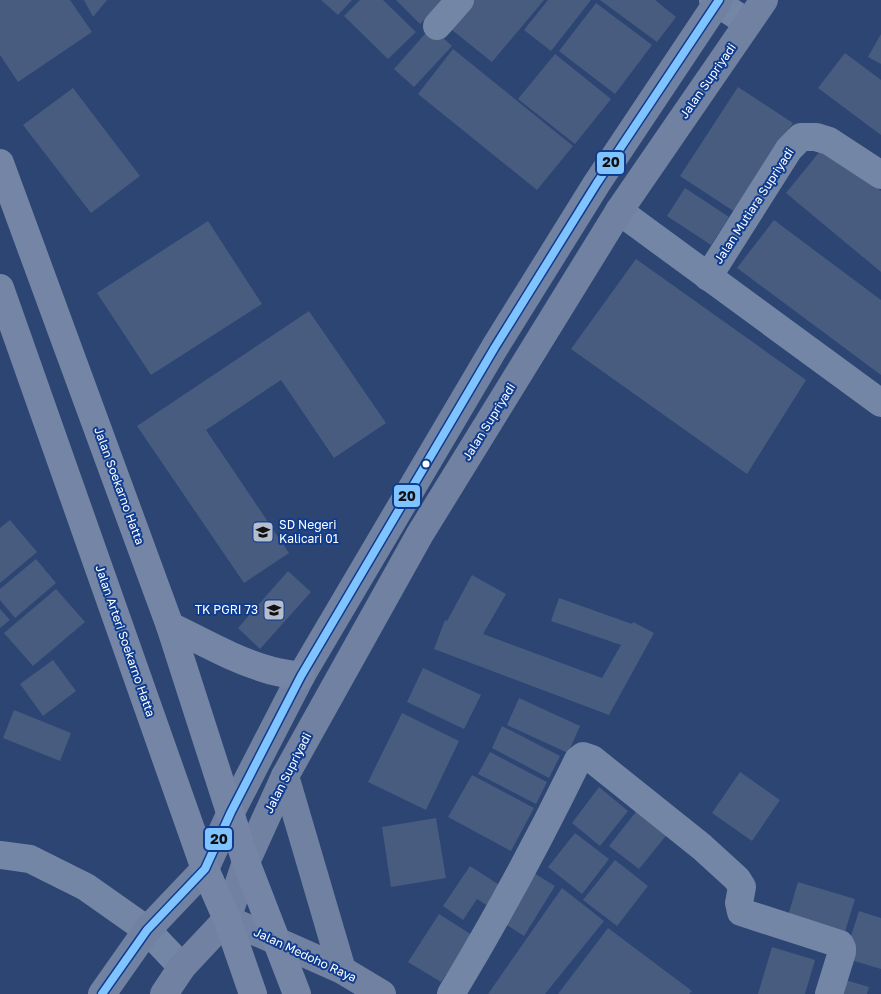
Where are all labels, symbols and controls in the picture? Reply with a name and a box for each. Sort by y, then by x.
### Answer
street label: Jalan Supriyadi [676,40,739,121]
street label: Jalan Mutiara Supriyadi [710,145,797,266]
line badge: 20 [596,151,625,175]
text: 20 [602,153,620,170]
street label: Jalan Supriyadi [459,380,518,463]
street label: Jalan Soekarno Hatta [91,425,148,547]
unlabelled marker [421,459,431,469]
line badge: 20 [393,484,421,508]
text: 20 [398,487,416,504]
place label: SD Negeri Kalicari 01 [279,517,339,546]
school or university icon: SD Negeri Kalicari 01 [251,520,275,544]
street label: Jalan Arteri Soekarno Hatta [92,563,159,719]
school or university icon: TK PGRI 73 [262,598,286,622]
place label: TK PGRI 73 [195,602,258,617]
street label: Jalan Supriyadi [261,730,314,816]
line badge: 20 [204,827,233,851]
text: 20 [210,830,228,847]
street label: Jalan Medoho Raya [251,924,359,985]

